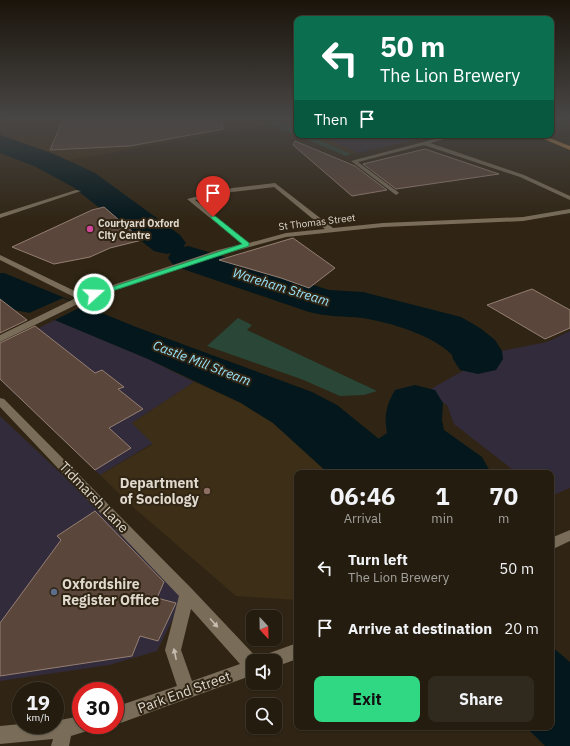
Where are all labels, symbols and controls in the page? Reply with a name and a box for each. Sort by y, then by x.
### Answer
text: 50 m [380,28,445,65]
icon: left [314,32,366,84]
text: The Lion Brewery [380,64,520,87]
icon: arrive [356,108,378,130]
text: Then [314,110,348,129]
pin [196,176,230,217]
icon: arrive [202,182,224,204]
street label: St Thomas Street [278,211,357,233]
place label: Courtyard Oxford City Centre [98,217,179,242]
marker: Courtyard Oxford City Centre [85,224,95,234]
water label: Wareham Stream [230,264,332,310]
position arrow [73,273,115,315]
water label: Castle Mill Stream [151,337,253,389]
street label: Tidmarsh Lane [55,457,133,537]
place label: Department of Sociology [120,474,200,508]
text: 06:46 [330,480,395,512]
text: 1 [435,480,450,512]
text: 70 [489,480,518,512]
marker: Department of Sociology [202,486,212,496]
text: Arrival [344,510,382,527]
text: min [431,510,453,527]
text: m [498,510,509,527]
text: Turn left [348,550,408,569]
icon: left [314,557,336,579]
text: 50 m [499,559,534,578]
text: The Lion Brewery [348,569,449,586]
place label: Oxfordshire Register Office [62,575,159,609]
marker: Oxfordshire Register Office [49,587,59,597]
north arrow [246,610,282,646]
map controls [246,610,282,734]
one-way arrow [209,617,218,628]
icon: arrive [314,617,336,639]
text: Arrive at destination [348,619,492,638]
text: 20 m [504,619,539,638]
one-way arrow [172,648,178,660]
button: sound [246,654,282,690]
street label: Park End Street [135,667,233,717]
button: Exit [314,676,420,722]
button: Share [428,676,534,722]
speed limit sign: 30 [72,682,124,734]
text: 19 [26,689,50,716]
button: search [246,698,282,734]
text: km/h [26,711,50,724]

